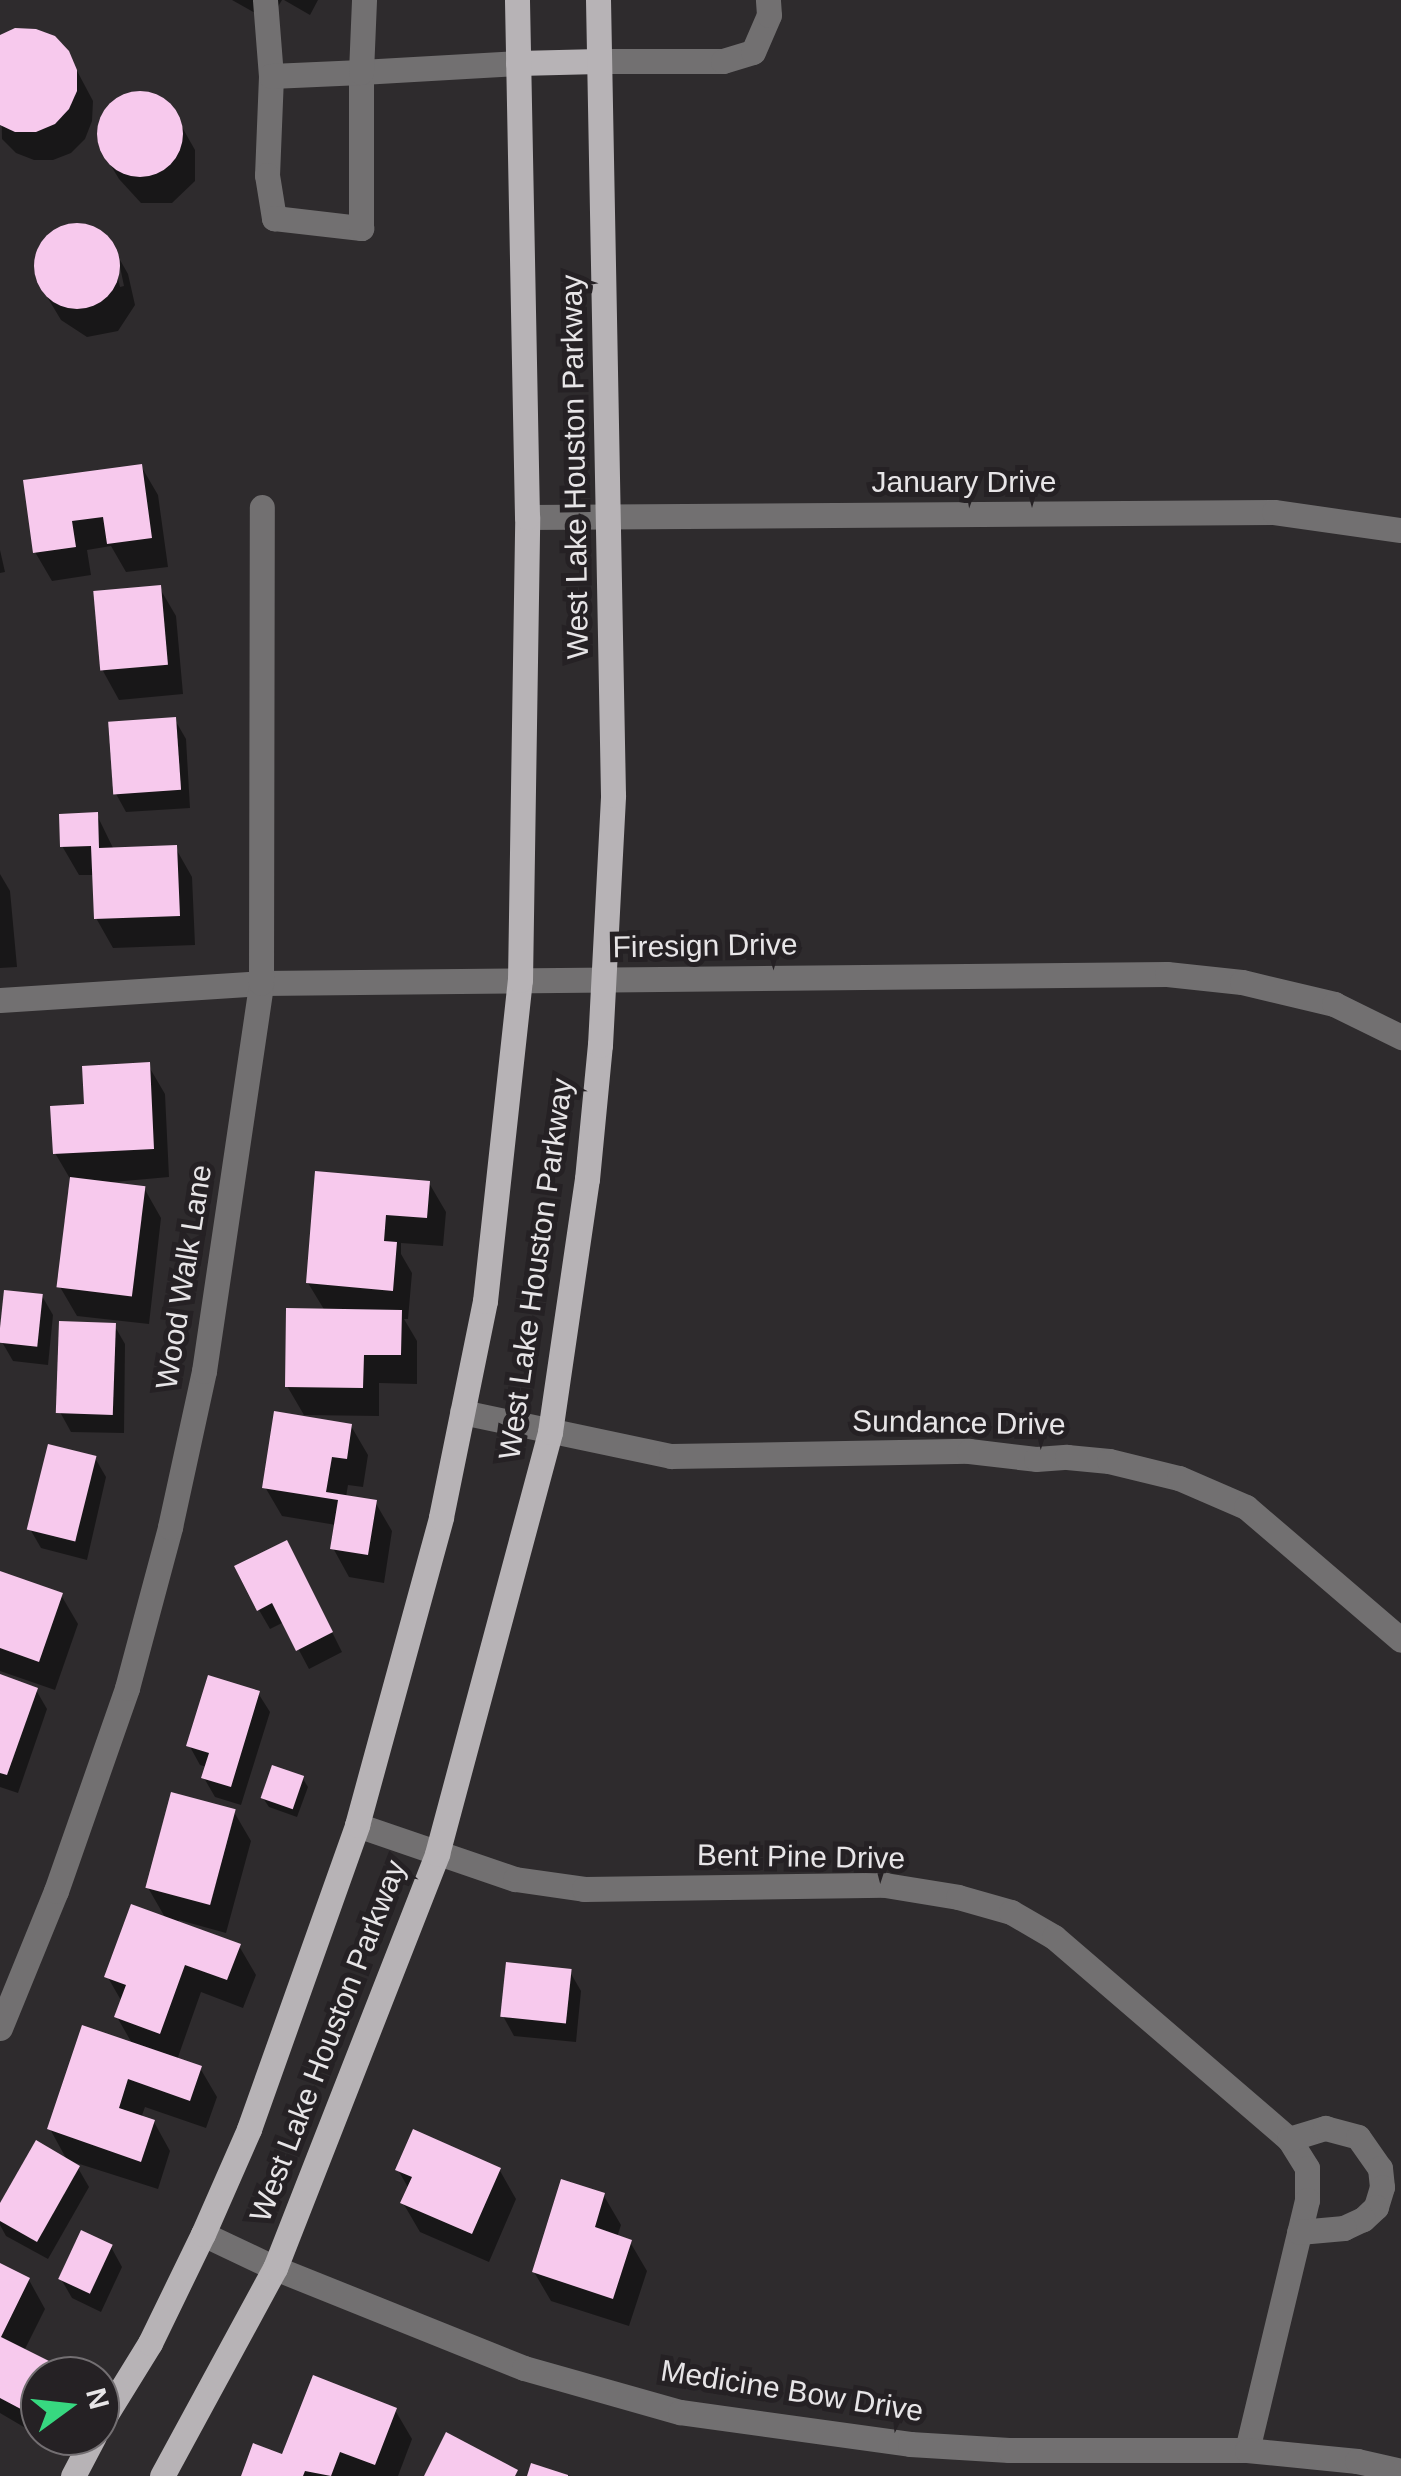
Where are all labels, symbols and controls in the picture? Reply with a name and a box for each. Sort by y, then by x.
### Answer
street label: West Lake Houston Parkway [554,274,596,660]
street label: January Drive [871,464,1057,500]
street label: Firesign Drive [612,926,798,966]
street label: West Lake Houston Parkway [491,1076,581,1462]
street label: Wood Walk Lane [148,1162,220,1392]
street label: Sundance Drive [852,1403,1066,1443]
street label: Bent Pine Drive [696,1837,906,1877]
street label: West Lake Houston Parkway [242,1855,414,2227]
street label: Medicine Bow Drive [658,2352,926,2430]
north arrow [20,2356,120,2456]
text: N [80,2385,115,2412]

